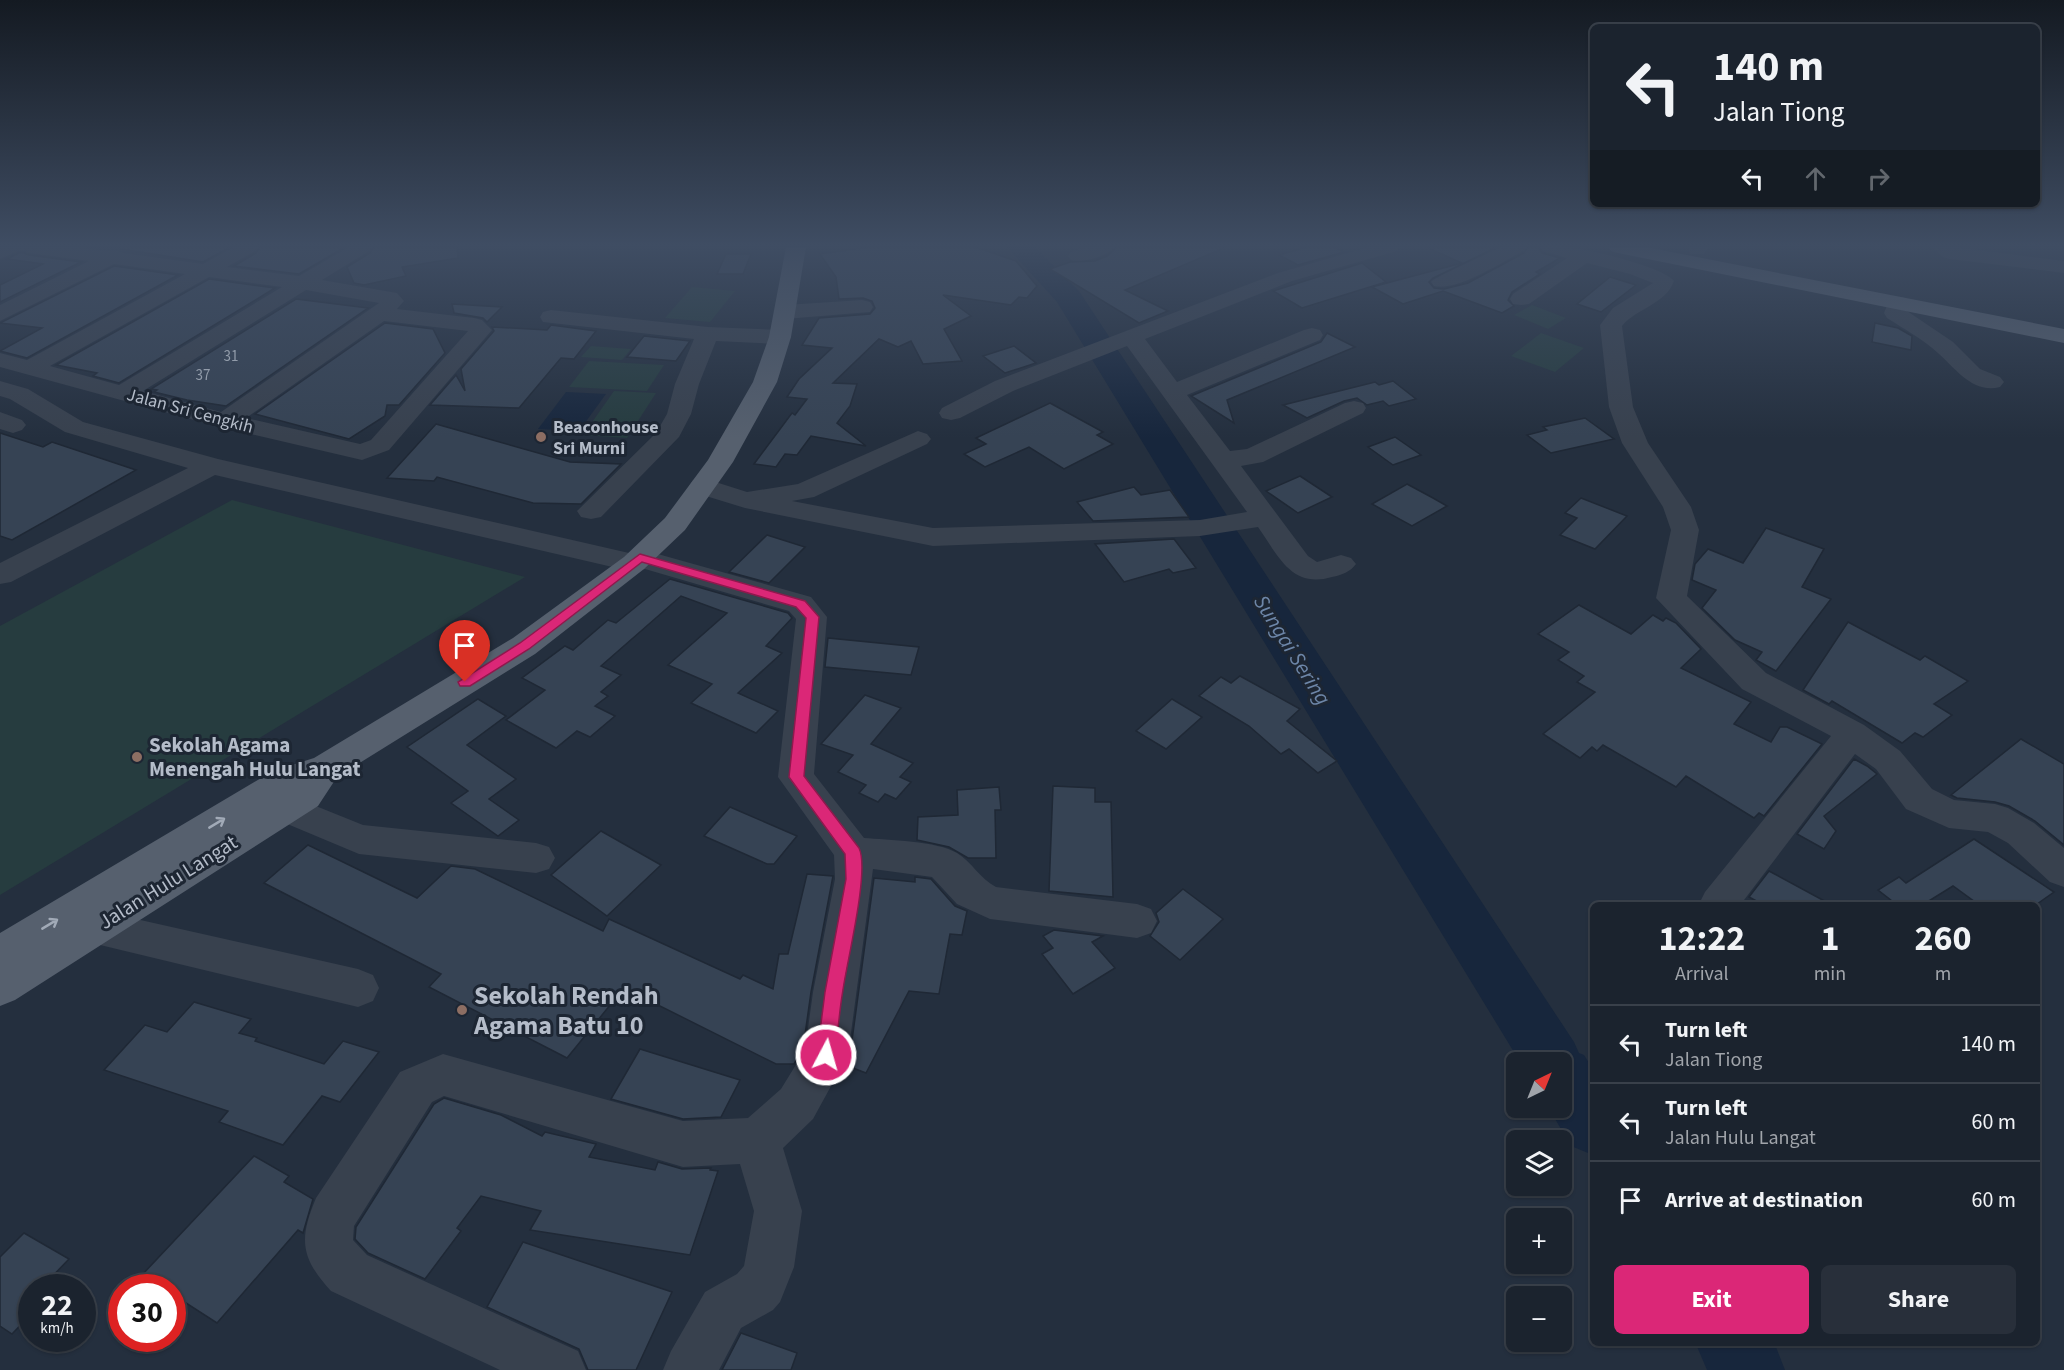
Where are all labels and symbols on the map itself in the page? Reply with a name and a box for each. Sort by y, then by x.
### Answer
house number: 31 [224,346,238,367]
house number: 37 [196,365,210,386]
street label: Jalan Sri Cengkih [124,382,256,440]
place label: Beaconhouse Sri Murni [553,415,659,461]
marker: Beaconhouse Sri Murni [534,430,548,444]
water label: Sungai Sering [1245,589,1339,711]
pin [439,620,490,682]
place label: Sekolah Agama Menengah Hulu Langat [149,730,361,784]
marker: Sekolah Agama Menengah Hulu Langat [130,750,144,764]
one-way arrow [208,816,225,828]
street label: Jalan Hulu Langat [93,827,243,937]
one-way arrow [41,917,58,929]
place label: Sekolah Rendah Agama Batu 10 [473,977,659,1044]
marker: Sekolah Rendah Agama Batu 10 [455,1003,469,1017]
position arrow [794,1023,858,1087]
north arrow [1506,1052,1572,1118]
speed limit sign: 30 [108,1274,186,1352]

